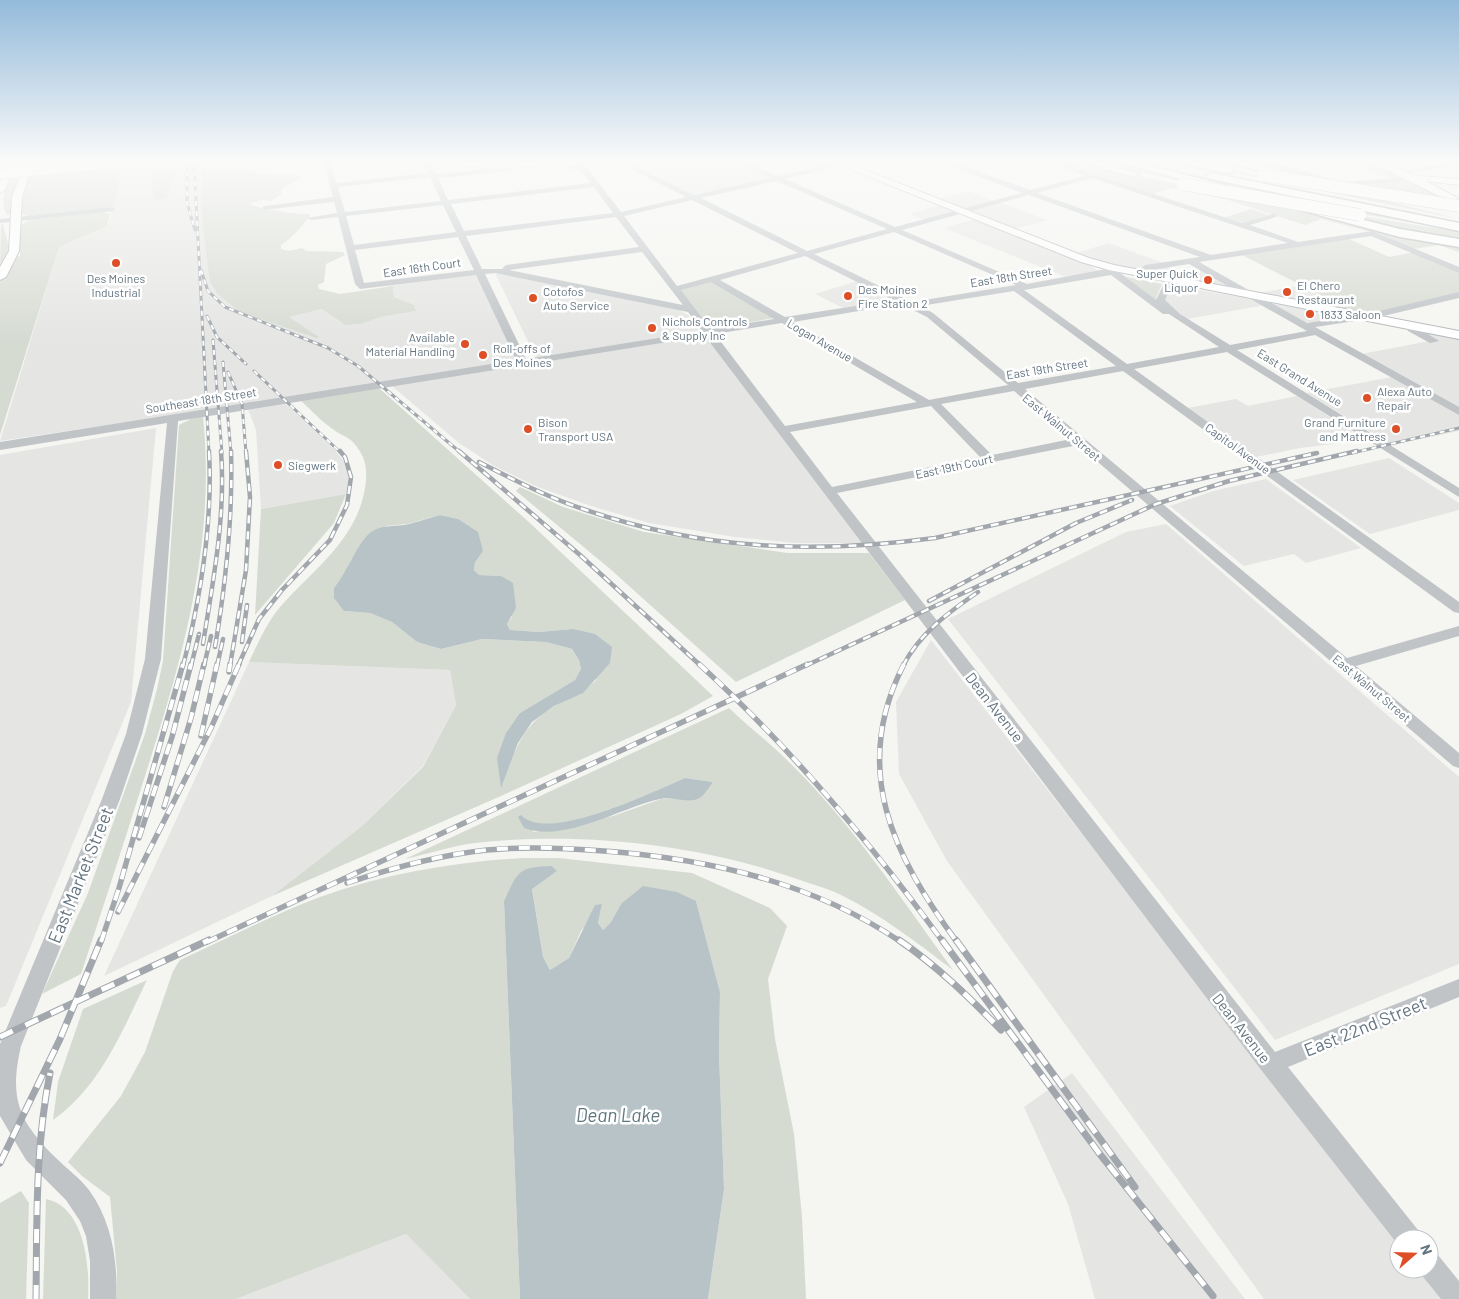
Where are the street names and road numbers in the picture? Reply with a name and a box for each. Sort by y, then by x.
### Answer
street label: East 16th Court [382,255,462,279]
street label: East 18th Street [969,263,1053,289]
street label: Logan Avenue [785,316,855,364]
street label: East Grand Avenue [1255,345,1345,409]
street label: East 19th Street [1005,355,1089,381]
street label: Southeast 18th Street [145,384,257,416]
street label: East Walnut Street [1020,390,1104,464]
street label: Capitol Avenue [1203,420,1273,476]
street label: East 19th Court [914,451,994,481]
street label: East Walnut Street [1330,651,1414,725]
street label: Dean Avenue [962,669,1028,745]
street label: East Market Street [43,804,117,946]
street label: Dean Avenue [1209,990,1275,1066]
street label: East 22nd Street [1300,991,1430,1061]

